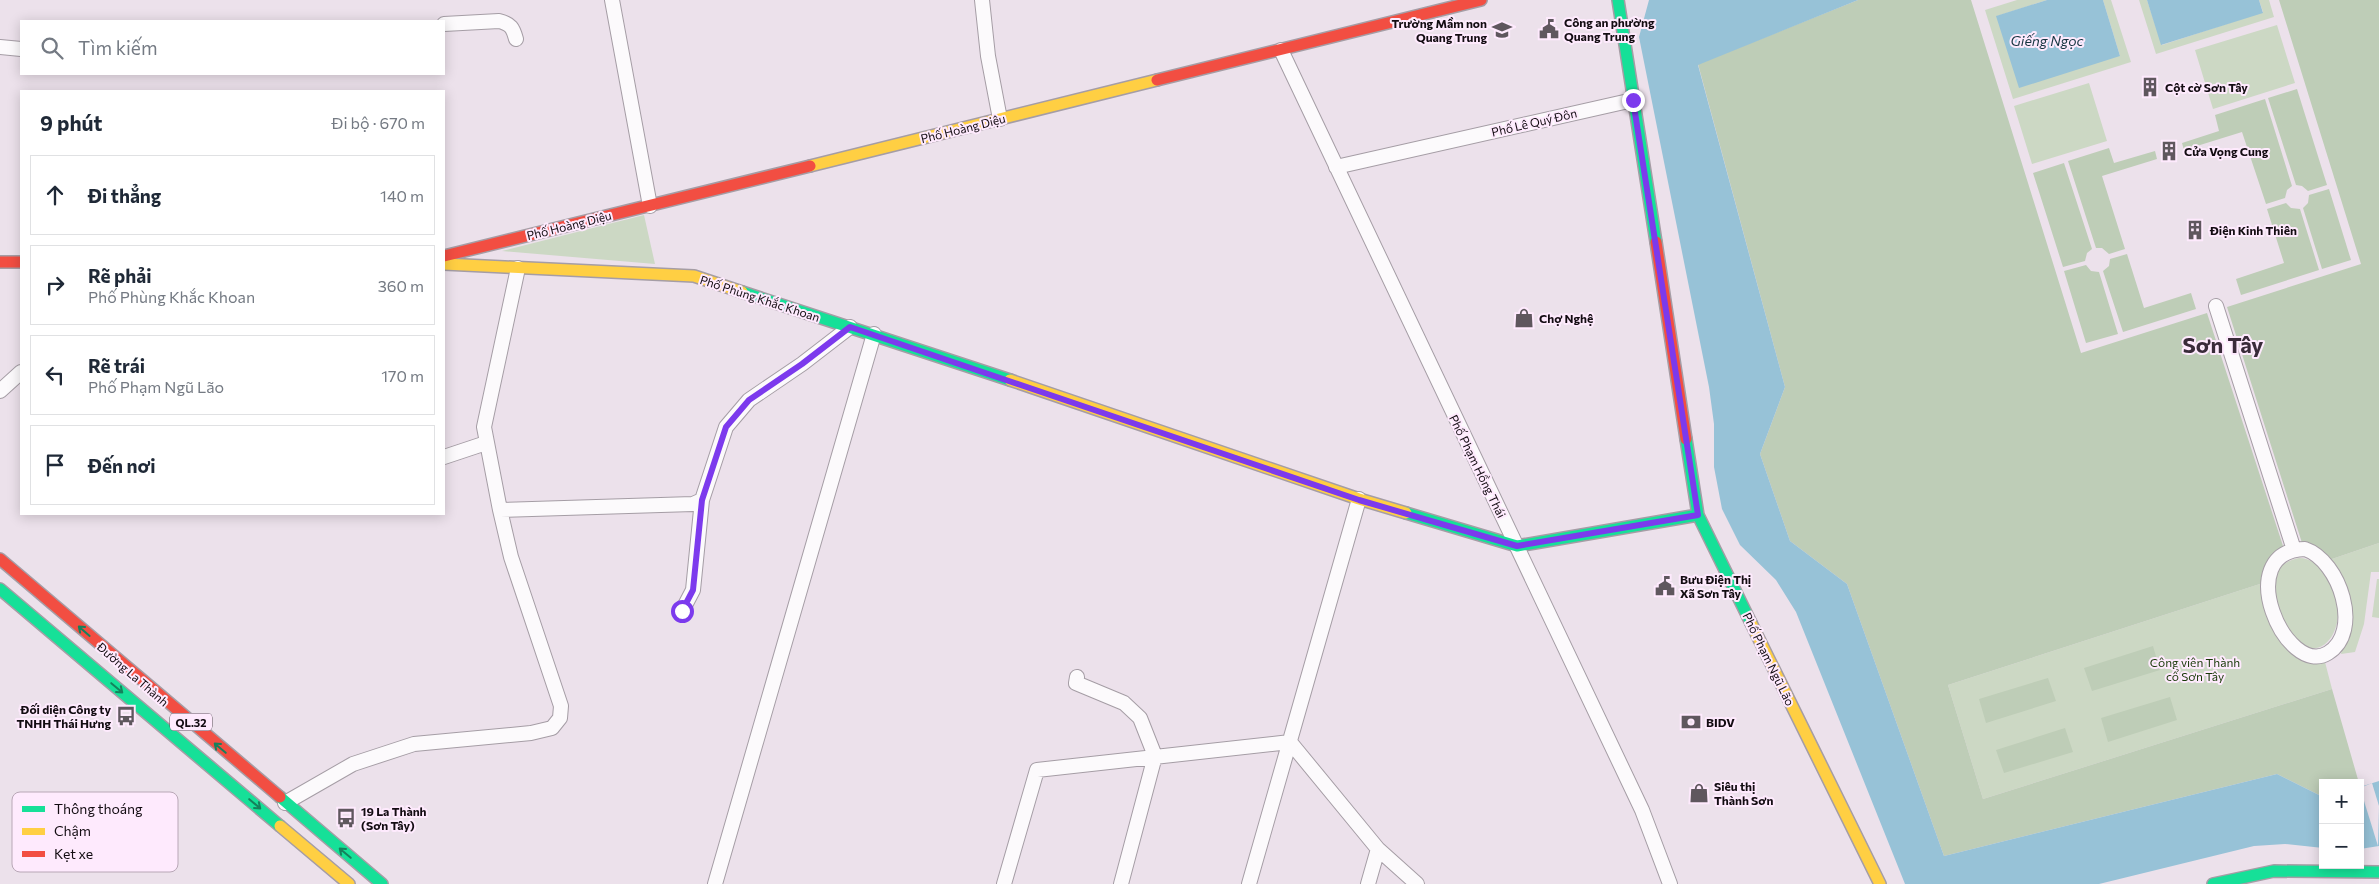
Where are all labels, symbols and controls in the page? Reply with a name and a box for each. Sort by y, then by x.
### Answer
place label: Công an phường Quang Trung [1564,15,1655,43]
place label: Trường Mầm non Quang Trung [1391,16,1487,44]
public building icon: Công an phường Quang Trung [1538,18,1560,40]
school or university icon: Trường Mầm non Quang Trung [1491,19,1513,41]
search box [20,20,445,75]
water label: Giếng Ngọc [2011,32,2083,49]
icon: search [38,34,66,62]
text: Tìm kiếm [78,36,157,59]
building icon: Cột cờ Sơn Tây [2139,76,2161,98]
place label: Cột cờ Sơn Tây [2165,80,2248,95]
route end [1622,89,1645,112]
street label: Phố Lê Quý Đôn [1490,105,1578,139]
text: 9 phút [40,110,102,135]
street label: Phố Hoàng Diệu [919,111,1007,145]
text: Đi bộ · 670 m [332,113,425,132]
building icon: Cửa Vọng Cung [2158,140,2180,162]
place label: Cửa Vọng Cung [2184,144,2269,159]
icon: ahead [41,181,69,209]
text: Đi thẳng [88,184,161,207]
text: 140 m [380,186,424,205]
street label: Phố Hoàng Diệu [525,208,613,242]
building icon: Điện Kinh Thiên [2184,219,2206,241]
place label: Điện Kinh Thiên [2209,223,2297,238]
text: Rẽ phải [88,264,152,287]
icon: right [41,271,69,299]
street label: Phố Phùng Khắc Khoan [698,272,822,324]
text: 360 m [378,276,424,295]
text: Phố Phùng Khắc Khoan [88,287,255,306]
shop icon: Chợ Nghệ [1513,307,1535,329]
place label: Chợ Nghệ [1539,311,1593,326]
district label: Sơn Tây [2183,331,2263,358]
text: Rẽ trái [88,354,145,377]
icon: left [41,361,69,389]
text: 170 m [381,366,424,385]
text: Phố Phạm Ngũ Lão [88,377,224,396]
street label: Phố Phạm Hồng Thái [1447,412,1509,520]
icon: arrive [41,451,69,479]
text: Đến nơi [88,454,156,477]
place label: Bưu Điện Thị Xã Sơn Tây [1680,572,1751,600]
public building icon: Bưu Điện Thị Xã Sơn Tây [1654,575,1676,597]
route start [671,600,694,623]
street label: Phố Phạm Ngũ Lão [1740,610,1798,708]
one-way arrow [77,625,90,637]
street label: Đường La Thành [94,639,171,709]
park label: Công viên Thành cổ Sơn Tây [2150,655,2240,683]
one-way arrow [111,682,124,694]
place label: Đối diện Công ty TNHH Thái Hưng [16,702,111,730]
bus stop icon: Đối diện Công ty TNHH Thái Hưng [115,705,137,727]
bank icon: BIDV [1680,711,1702,733]
road number: QL.32 [170,714,212,730]
place label: BIDV [1706,715,1735,729]
one-way arrow [214,742,227,753]
place label: Siêu thị Thành Sơn [1714,779,1773,807]
map controls [2319,779,2364,869]
button: + [2319,779,2364,824]
shop icon: Siêu thị Thành Sơn [1688,782,1710,804]
legend [12,792,178,872]
one-way arrow [248,799,261,810]
text: Thông thoáng [54,800,143,817]
place label: 19 La Thành (Sơn Tây) [361,804,427,832]
bus stop icon: 19 La Thành (Sơn Tây) [335,807,357,829]
text: Chậm [54,822,91,839]
button: − [2319,824,2364,869]
text: Kẹt xe [54,845,93,862]
one-way arrow [338,847,351,858]

